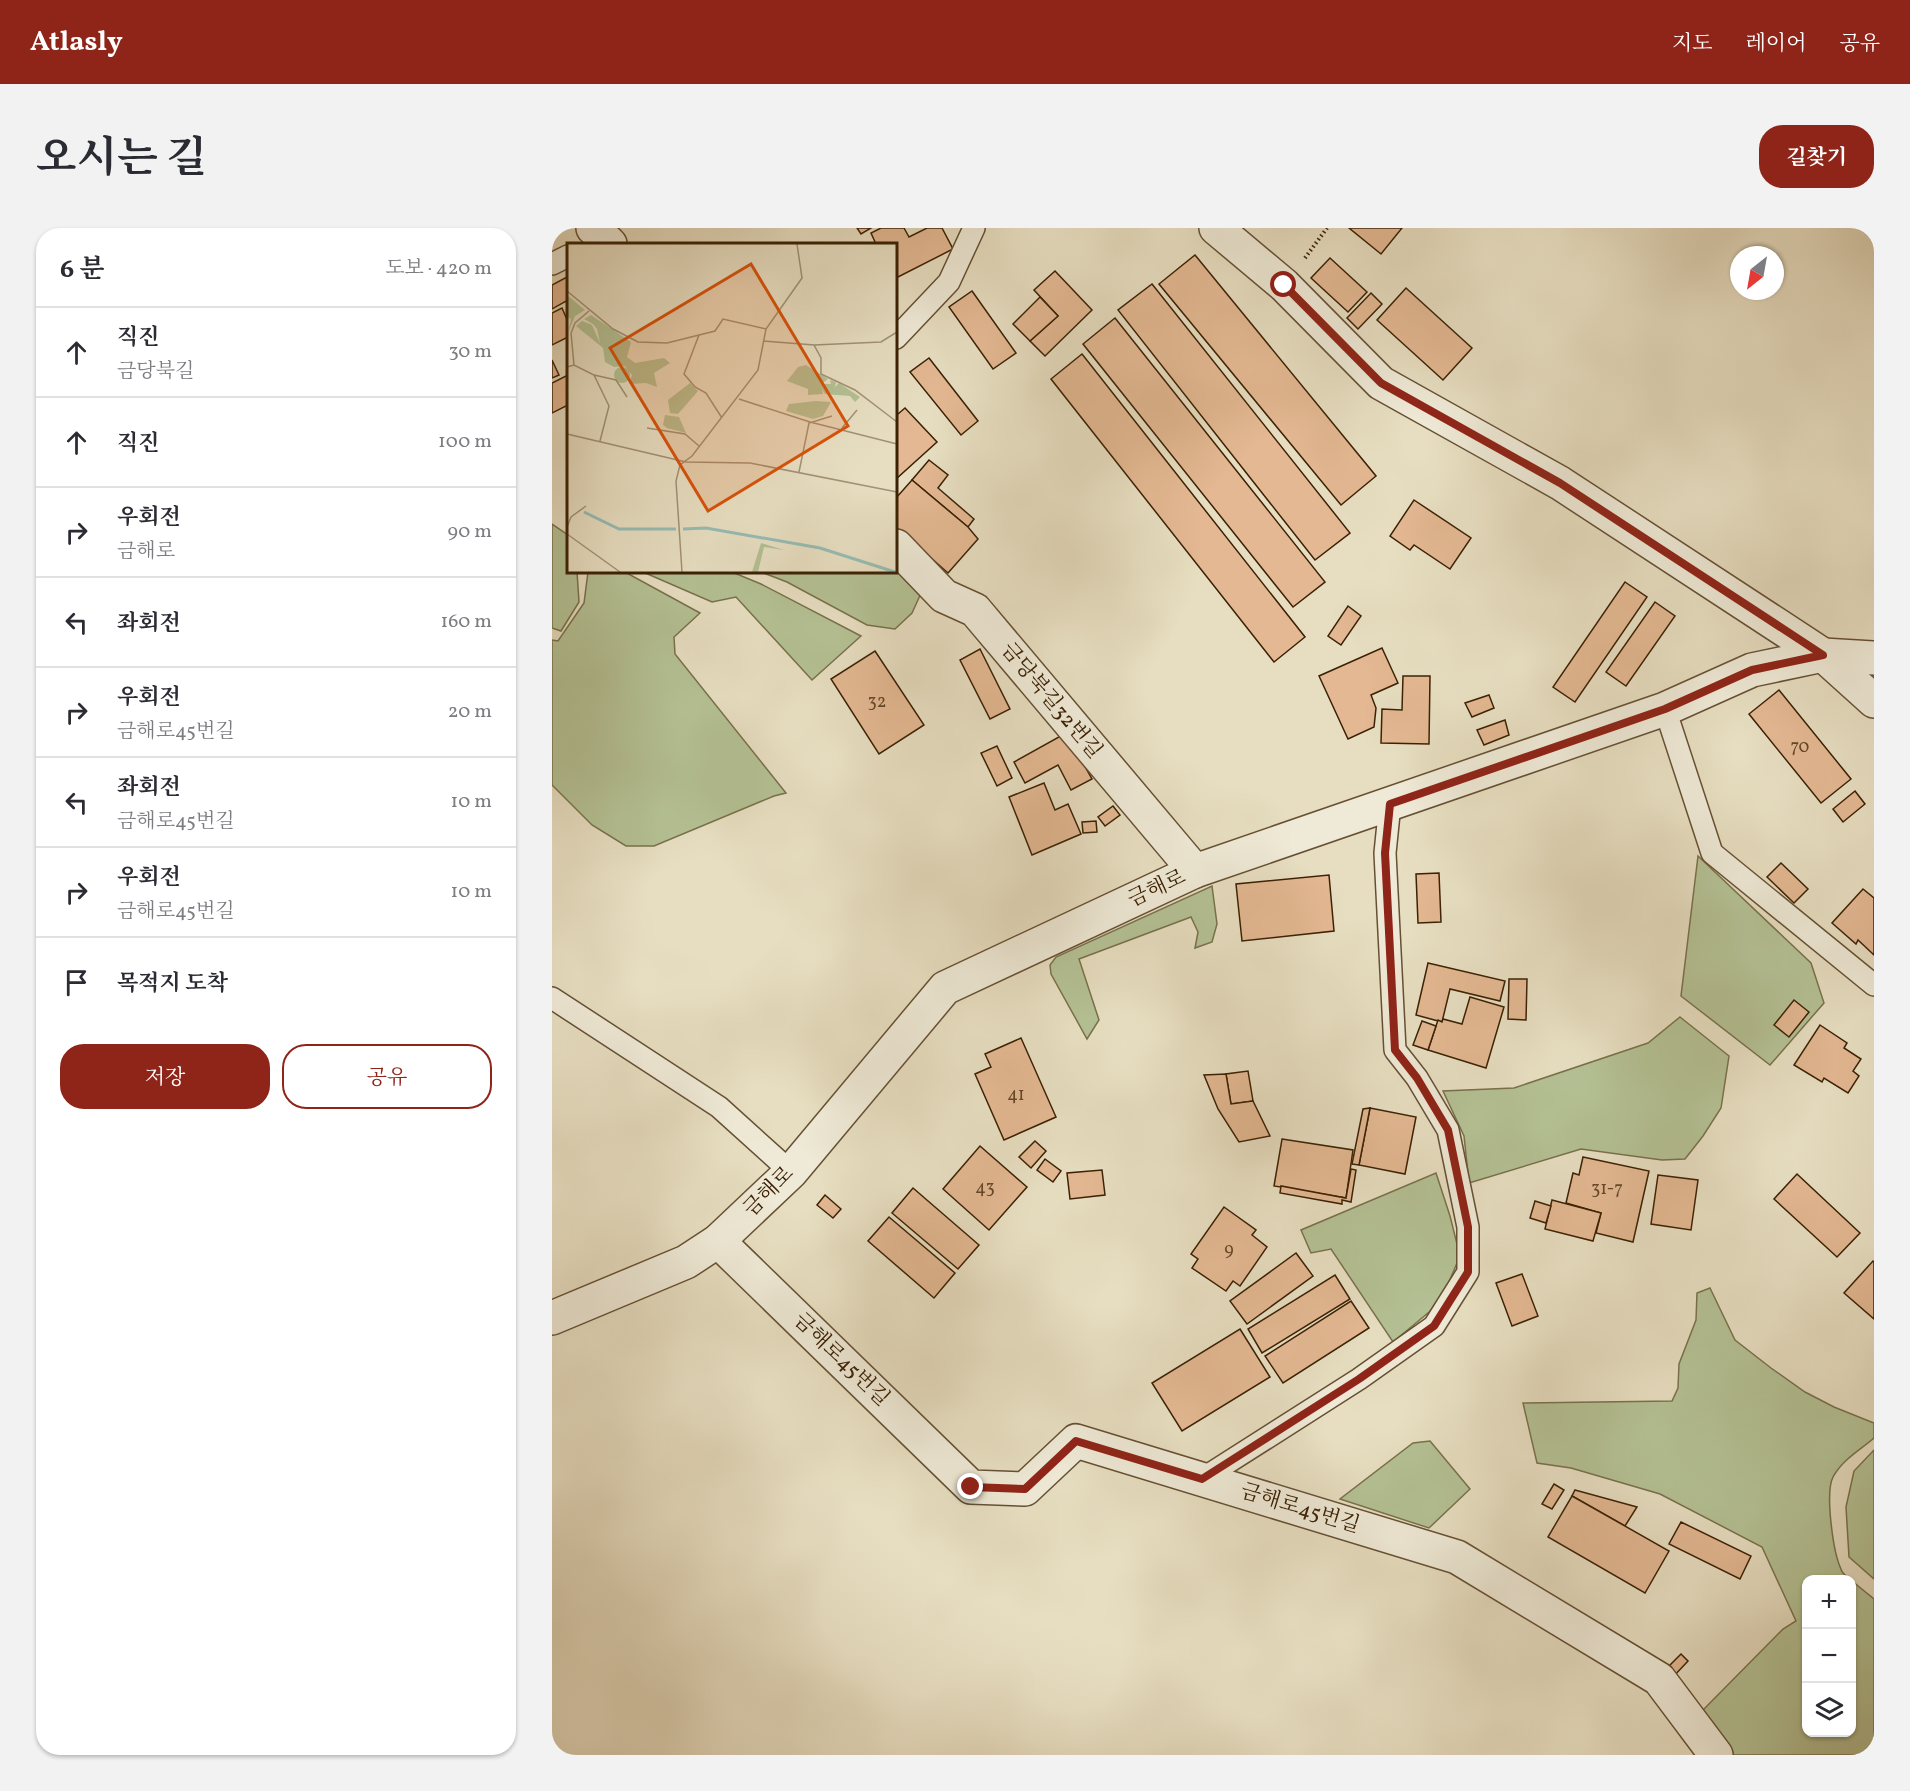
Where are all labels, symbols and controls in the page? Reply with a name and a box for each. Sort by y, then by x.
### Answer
text: Atlasly [30,23,123,62]
text: 지도 [1672,30,1713,59]
text: 레이어 [1746,30,1806,59]
text: 공유 [1839,30,1880,59]
button: 길찾기 [1759,125,1874,188]
text: 오시는 길 [36,131,207,190]
inset map [567,243,897,573]
north arrow [1730,246,1784,300]
text: 6 분 [60,252,105,288]
text: 도보 · 420 m [385,255,492,283]
route start [1270,271,1296,297]
text: 직진 [117,323,160,354]
icon: ahead [60,336,93,369]
text: 30 m [448,338,492,366]
text: 금당북길 [117,358,194,386]
icon: ahead [60,426,93,459]
text: 100 m [438,428,492,456]
text: 직진 [117,429,160,460]
text: 우회전 [117,503,181,534]
icon: right [60,516,93,549]
text: 90 m [448,518,492,546]
text: 금해로 [117,538,175,566]
icon: left [60,606,93,639]
text: 160 m [440,608,492,636]
text: 좌회전 [117,609,181,640]
street label: 금당북길32번길 [994,637,1108,765]
text: 우회전 [117,683,181,714]
house number: 32 [868,690,886,715]
icon: right [60,696,93,729]
text: 20 m [448,698,492,726]
text: 금해로45번길 [117,718,235,746]
house number: 70 [1791,735,1810,760]
text: 좌회전 [117,773,181,804]
icon: left [60,786,93,819]
text: 10 m [451,788,492,816]
text: 금해로45번길 [117,808,235,836]
text: 우회전 [117,863,181,894]
street label: 금해로 [1123,863,1191,915]
icon: right [60,876,93,909]
text: 10 m [451,878,492,906]
text: 금해로45번길 [117,898,235,926]
icon: arrive [60,966,93,999]
text: 목적지 도착 [117,969,228,1000]
button: 저장 [60,1044,270,1109]
button: 공유 [282,1044,492,1109]
house number: 41 [1007,1083,1025,1108]
street label: 금해로 [737,1160,801,1224]
house number: 43 [975,1176,995,1201]
house number: 31-7 [1591,1177,1623,1202]
house number: 9 [1224,1238,1234,1263]
street label: 금해로45번길 [787,1307,895,1413]
route end [957,1473,983,1499]
street label: 금해로45번길 [1237,1477,1363,1541]
map controls [1802,1575,1856,1737]
button: + [1802,1575,1856,1629]
button: − [1802,1629,1856,1683]
button: layers [1802,1683,1856,1737]

